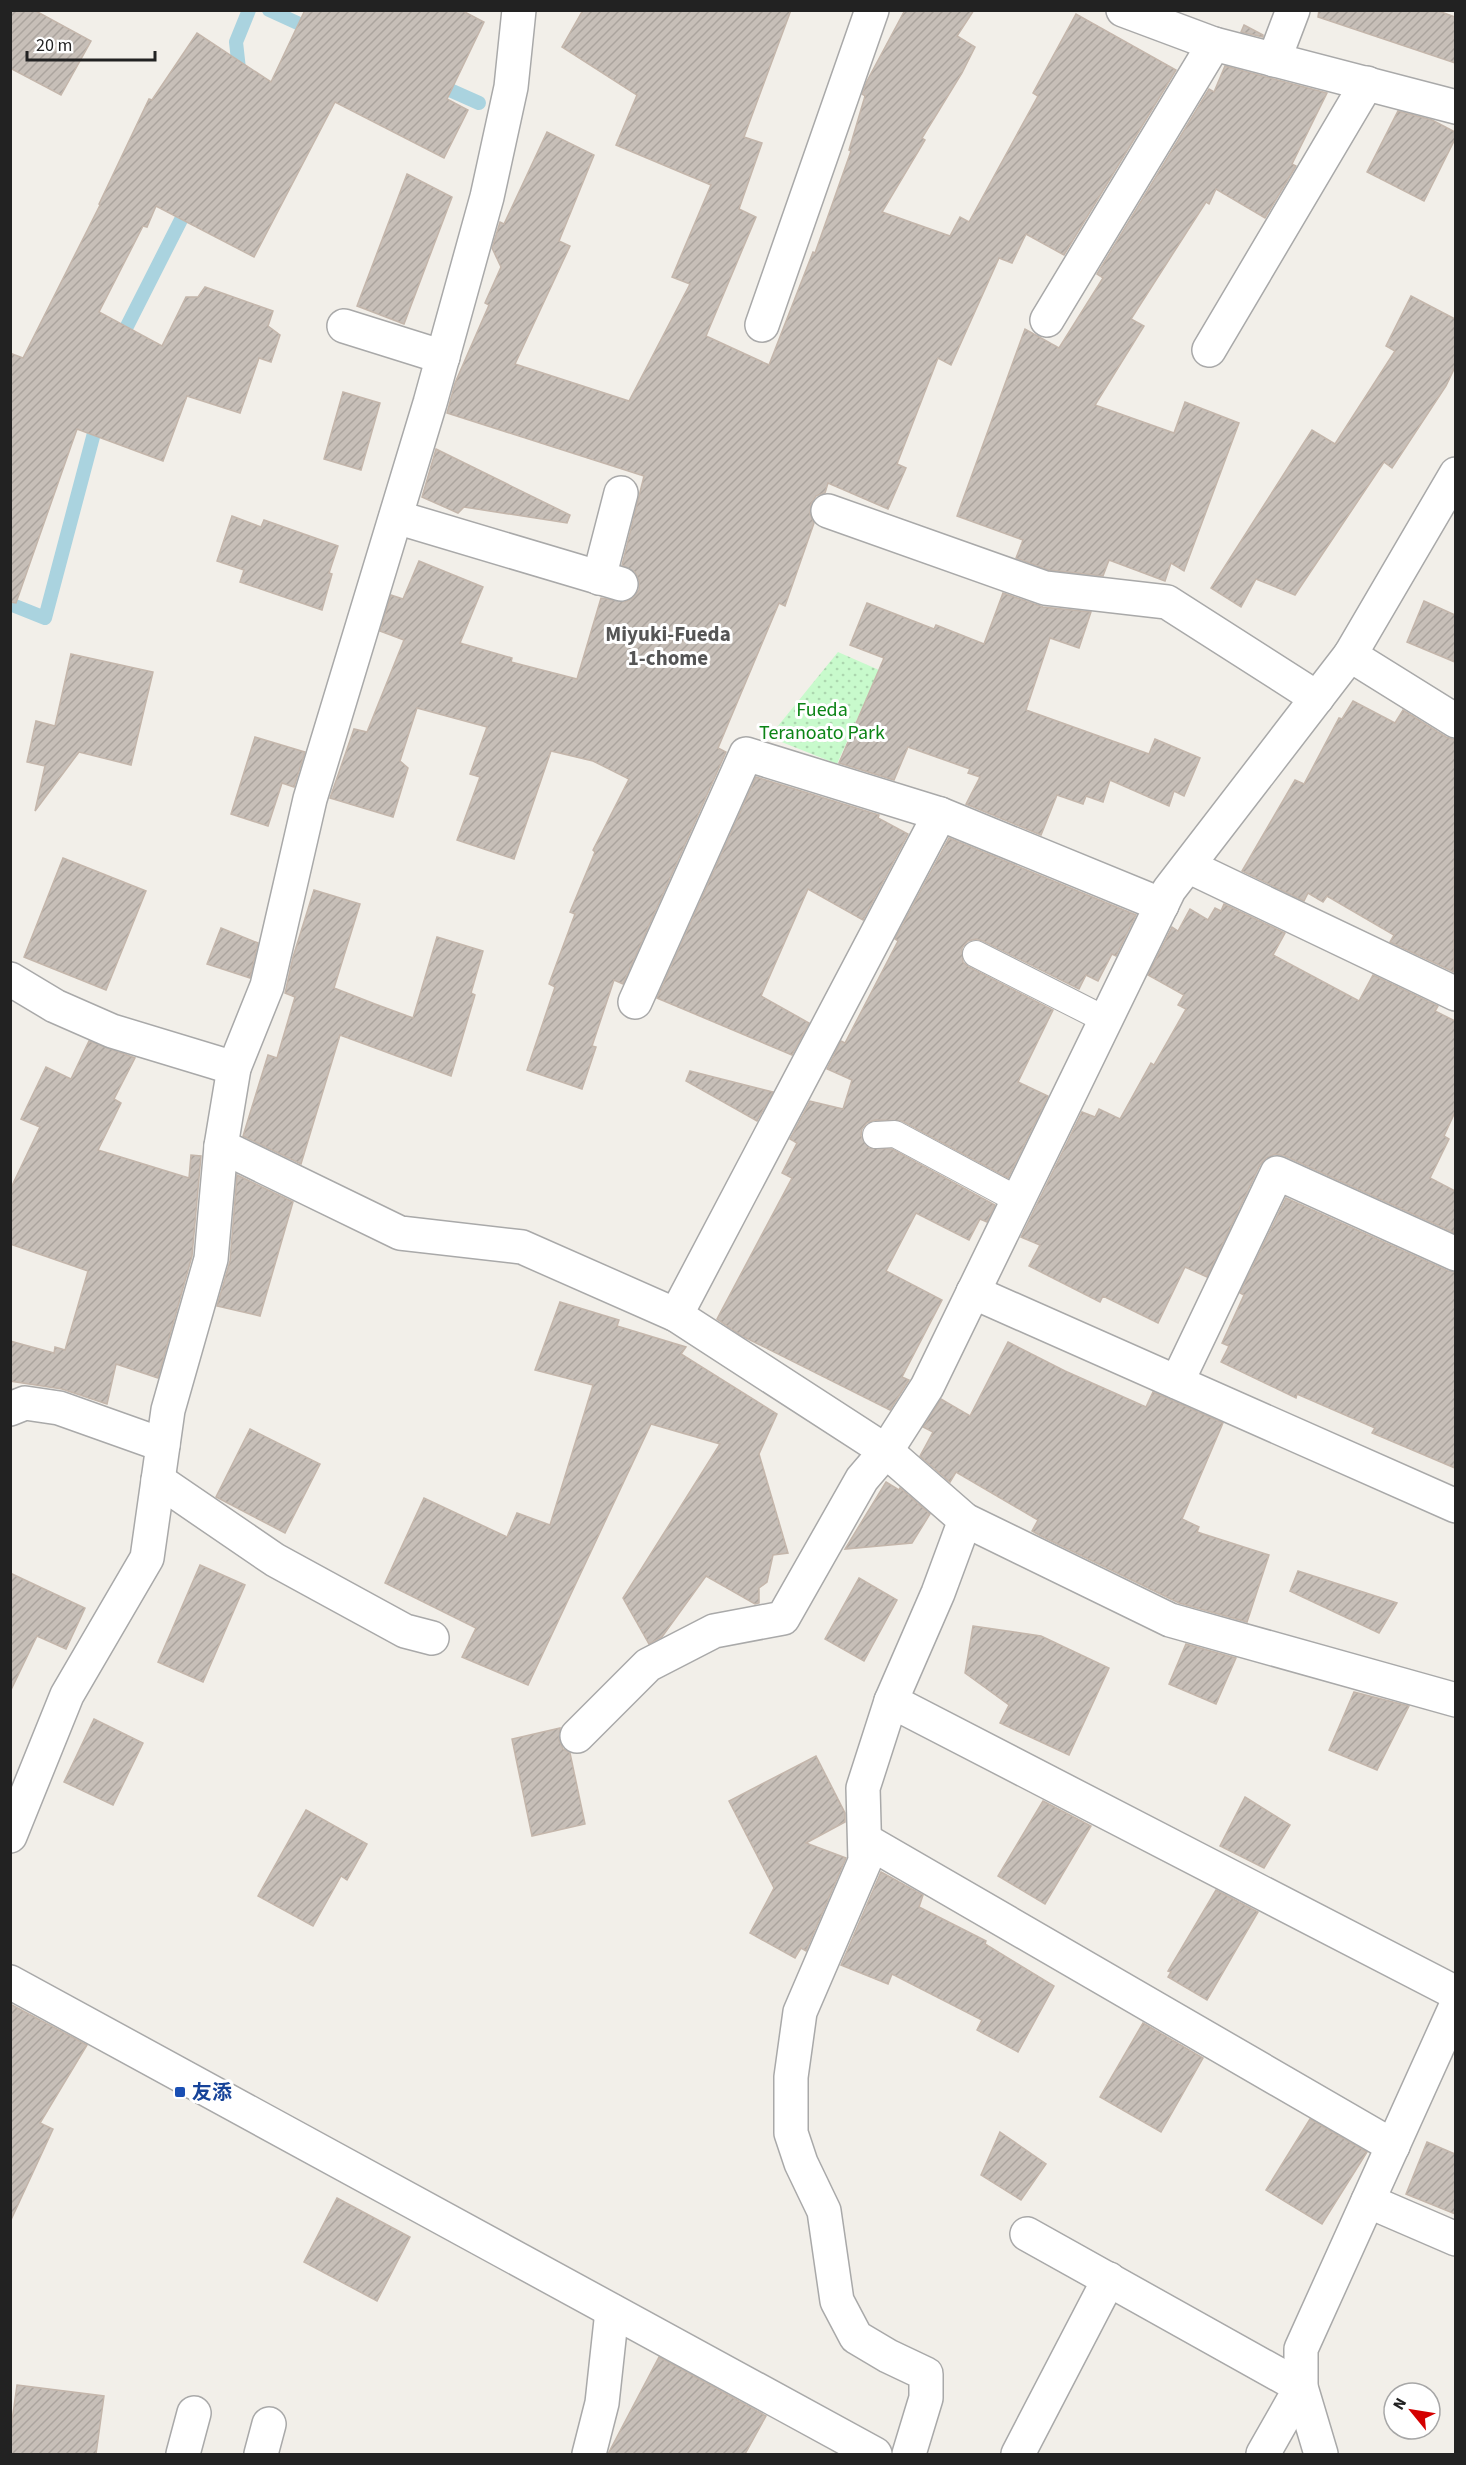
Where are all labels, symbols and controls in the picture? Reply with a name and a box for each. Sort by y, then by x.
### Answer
scale bar [27,24,154,62]
text: 20 m [36,33,72,58]
district label: Miyuki-Fueda 1-chome [605,619,731,673]
park label: Fueda Teranoato Park [759,696,885,747]
place label: 友添 [192,2079,232,2107]
marker: 友添 [173,2085,187,2099]
north arrow [1382,2381,1442,2441]
text: N [1388,2394,1412,2414]

